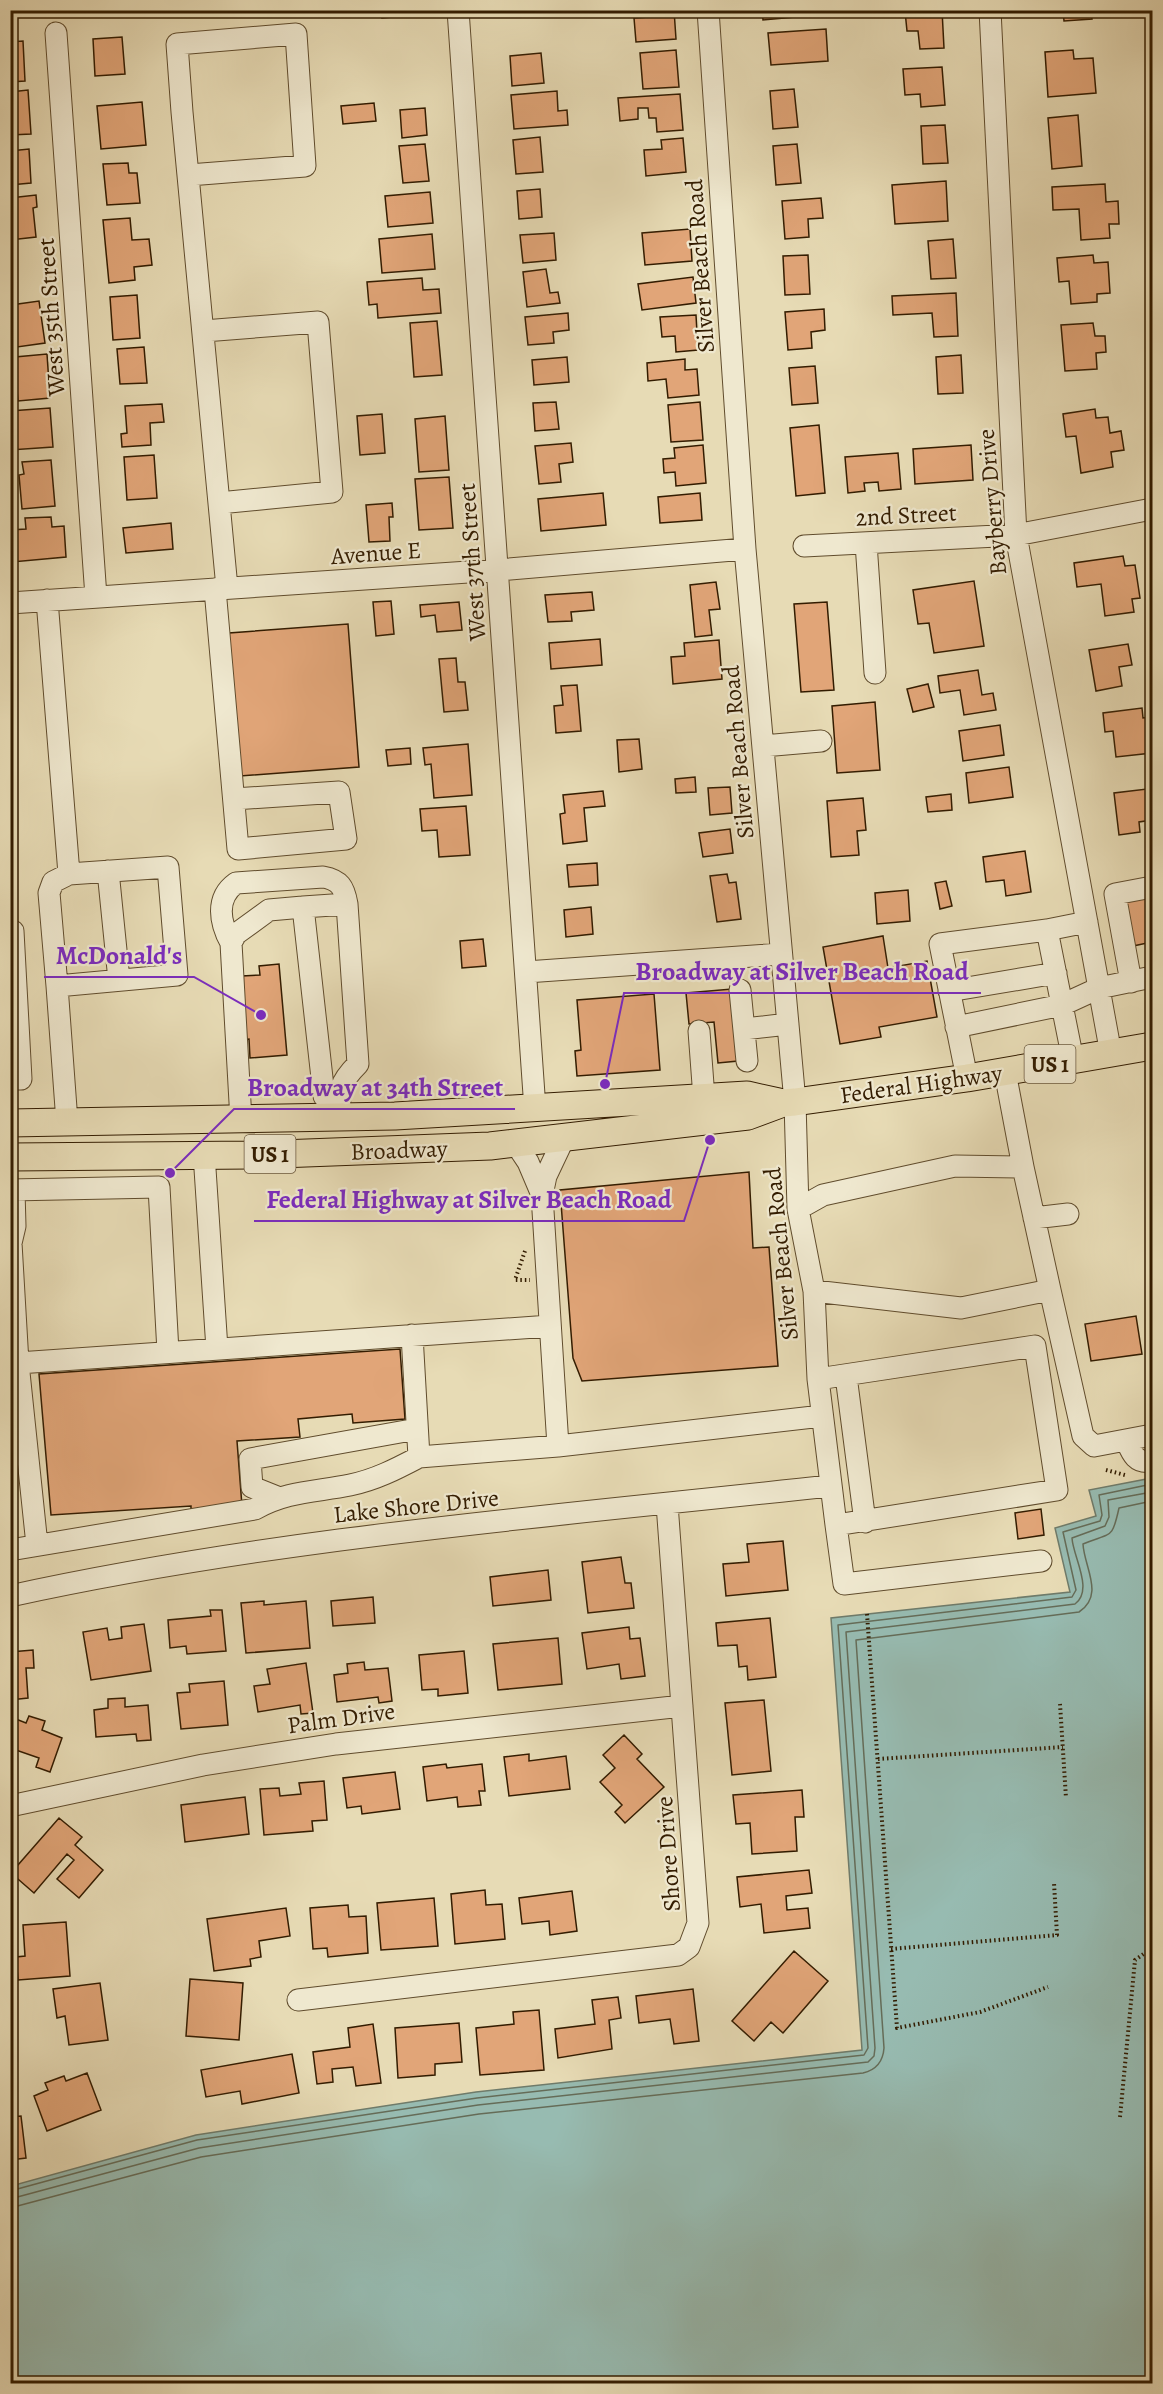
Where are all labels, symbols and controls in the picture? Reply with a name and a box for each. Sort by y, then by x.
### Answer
street label: Silver Beach Road [678,178,722,354]
street label: West 35th Street [30,237,73,398]
street label: Bayberry Drive [970,427,1014,577]
street label: West 37th Street [451,482,494,643]
street label: 2nd Street [855,496,957,534]
street label: Avenue E [329,534,422,572]
street label: Silver Beach Road [714,664,762,840]
callout: McDonald's [44,933,194,977]
text: McDonald's [56,938,182,973]
callout: Broadway at Silver Beach Road [624,949,981,993]
text: Broadway at Silver Beach Road [635,954,970,989]
road number: US 1 [1024,1045,1076,1083]
street label: Federal Highway [838,1057,1004,1111]
callout: Broadway at 34th Street [234,1065,515,1109]
text: Broadway at 34th Street [247,1070,503,1105]
street label: Broadway [350,1132,448,1168]
road number: US 1 [244,1135,296,1173]
street label: Silver Beach Road [756,1166,806,1342]
callout: Federal Highway at Silver Beach Road [254,1177,684,1221]
text: Federal Highway at Silver Beach Road [266,1182,673,1217]
street label: Lake Shore Drive [332,1481,500,1531]
street label: Palm Drive [285,1695,397,1741]
street label: Shore Drive [648,1795,688,1913]

